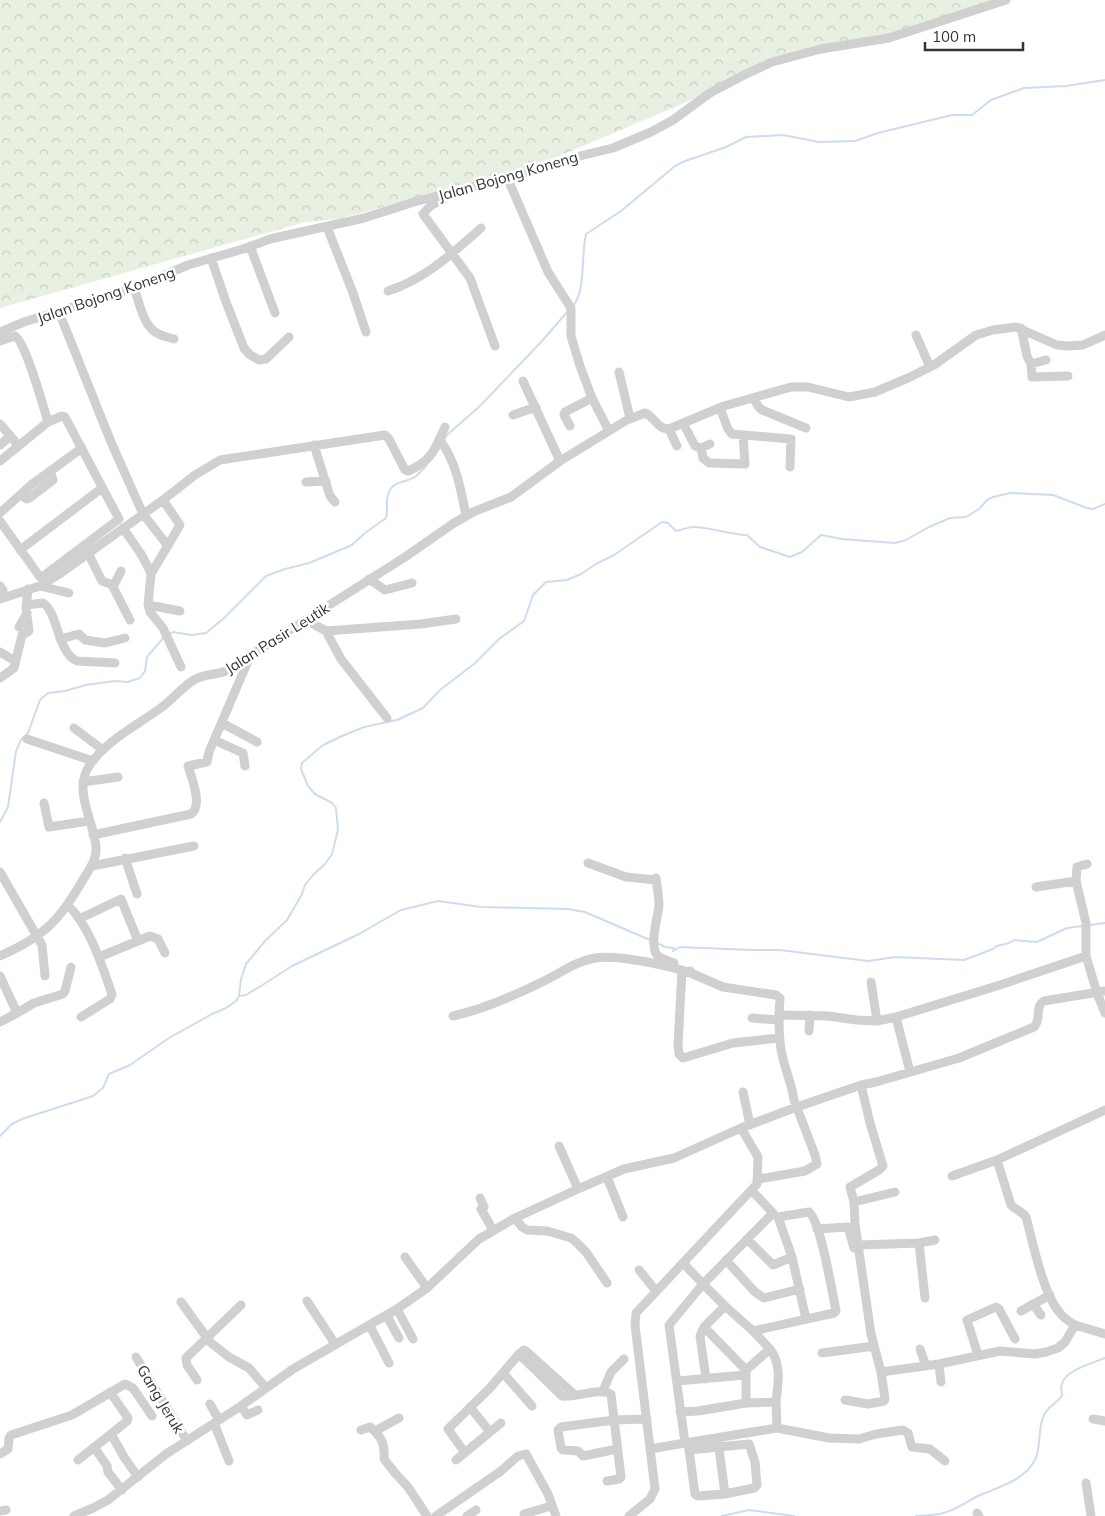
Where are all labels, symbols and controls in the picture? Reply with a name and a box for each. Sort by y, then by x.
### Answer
scale bar [925,20,1022,52]
text: 100 m [932,27,976,46]
street label: Jalan Bojong Koneng [436,147,580,205]
street label: Jalan Bojong Koneng [35,262,177,328]
street label: Jalan Pasir Leutik [221,598,333,678]
street label: Gang Jeruk [133,1361,189,1437]

